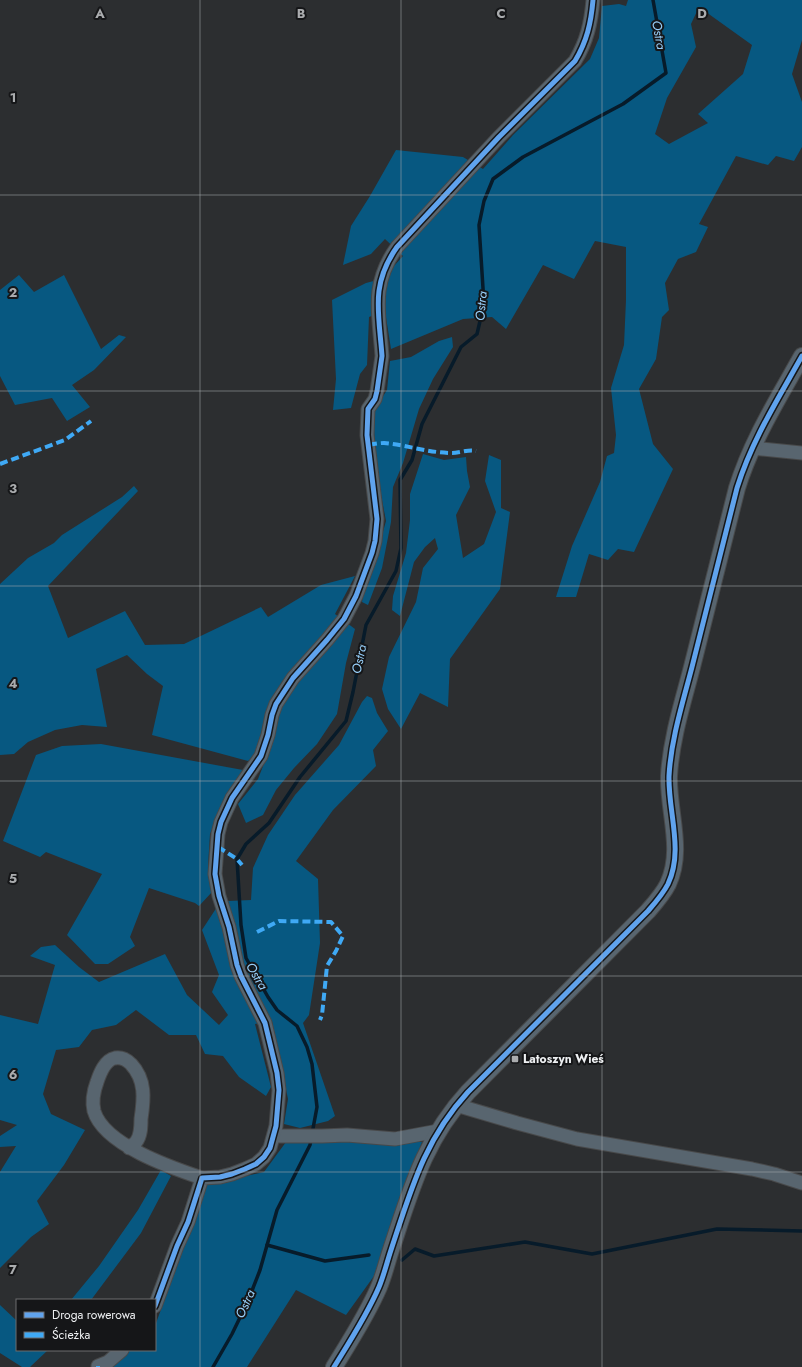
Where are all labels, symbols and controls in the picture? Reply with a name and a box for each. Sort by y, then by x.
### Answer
text: A [94,4,105,23]
text: B [297,4,306,23]
text: C [496,4,506,23]
text: D [697,4,707,23]
water label: Ostra [647,19,671,51]
text: 1 [10,88,16,107]
text: 2 [9,283,17,302]
water label: Ostra [470,290,492,322]
text: 3 [9,479,17,498]
water label: Ostra [347,643,371,675]
text: 4 [8,674,18,693]
text: 5 [9,869,17,888]
water label: Ostra [241,958,273,994]
place label: Latoszyn Wieś [523,1050,604,1068]
marker: Latoszyn Wieś [510,1054,520,1064]
text: 6 [9,1065,18,1084]
text: 7 [9,1260,17,1279]
water label: Ostra [230,1287,260,1321]
legend [16,1299,156,1351]
text: Droga rowerowa [52,1306,136,1324]
text: Ścieżka [52,1326,90,1344]

